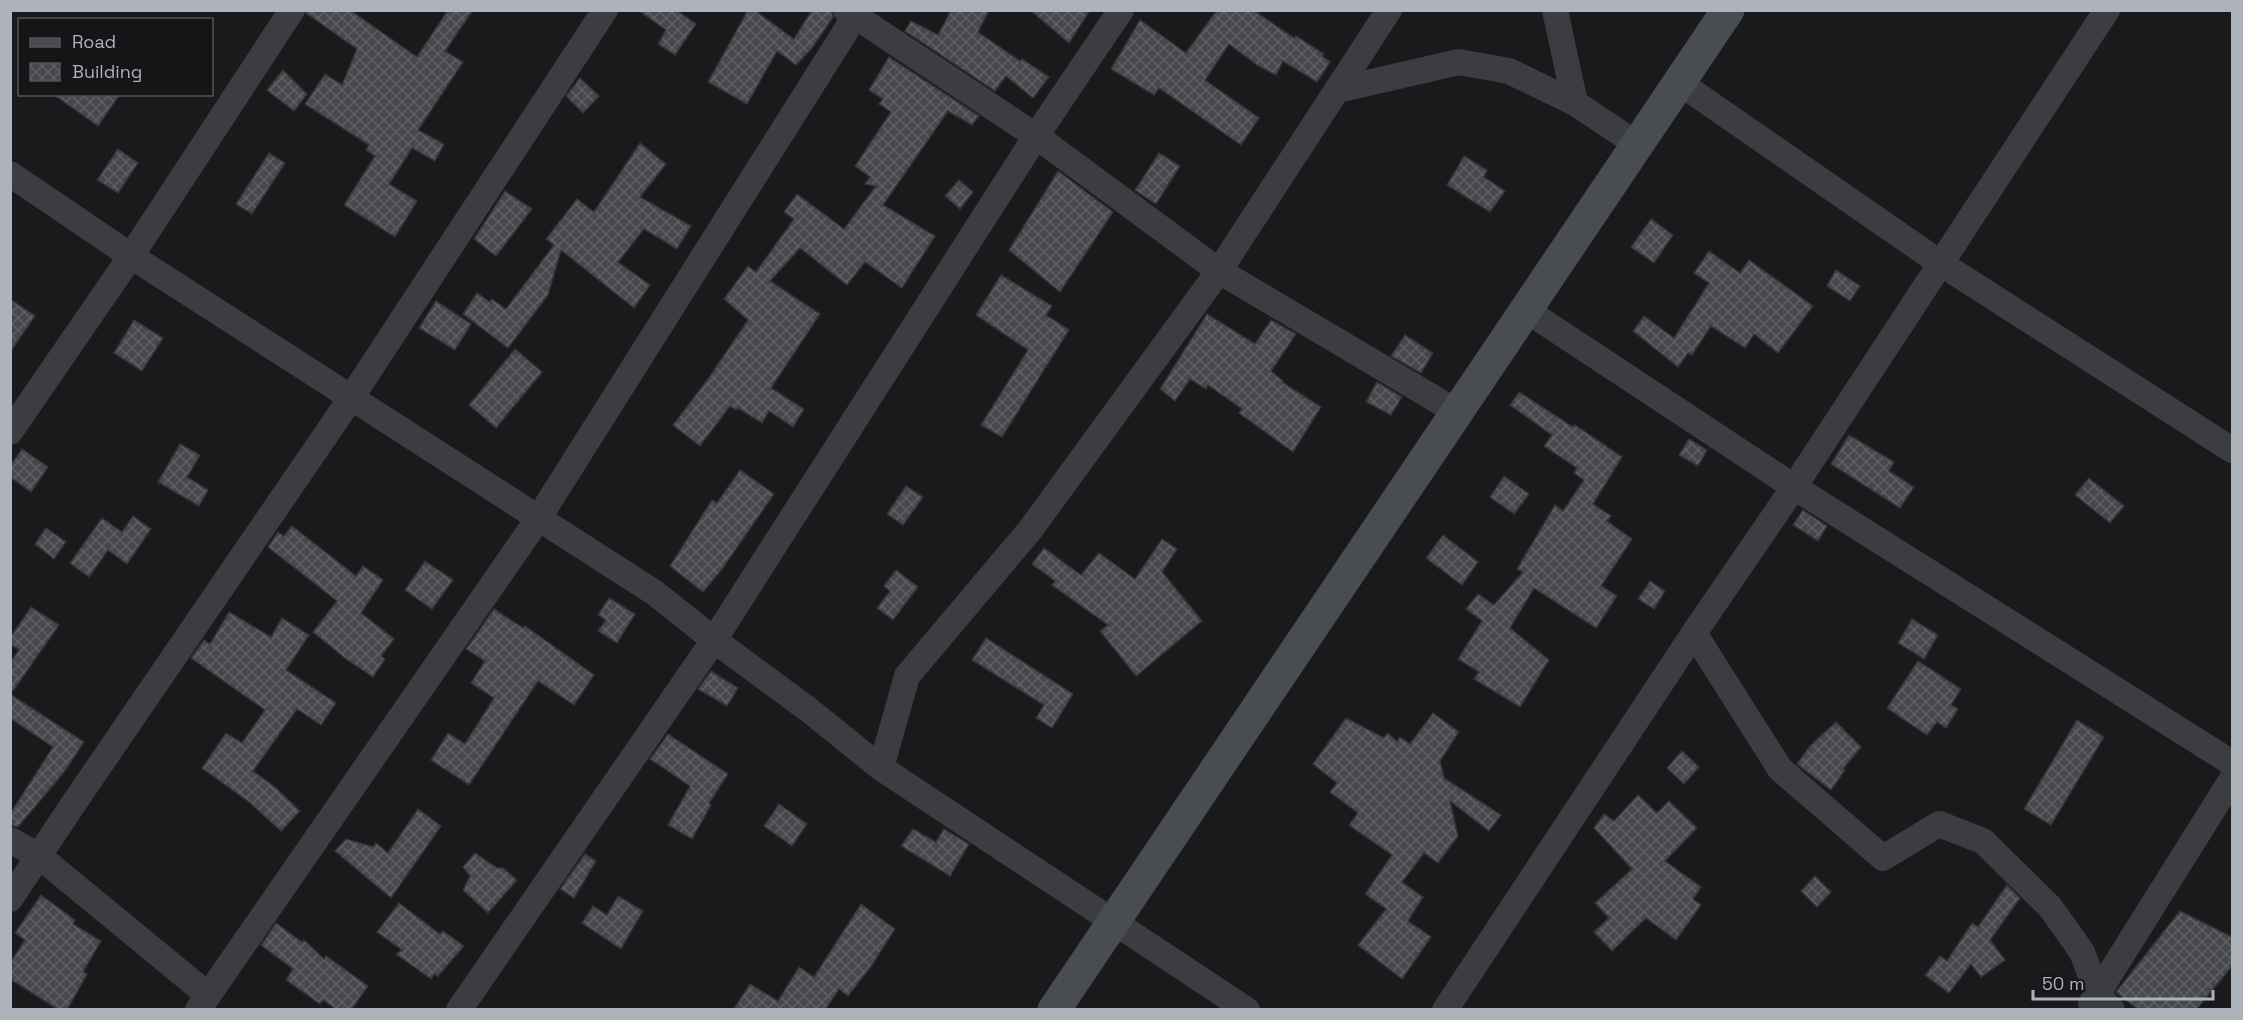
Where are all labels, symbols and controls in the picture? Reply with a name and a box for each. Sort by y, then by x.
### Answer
legend [18,18,213,96]
text: Road [72,30,116,53]
text: Building [72,60,142,83]
scale bar [2033,963,2213,1001]
text: 50 m [2042,972,2084,995]

